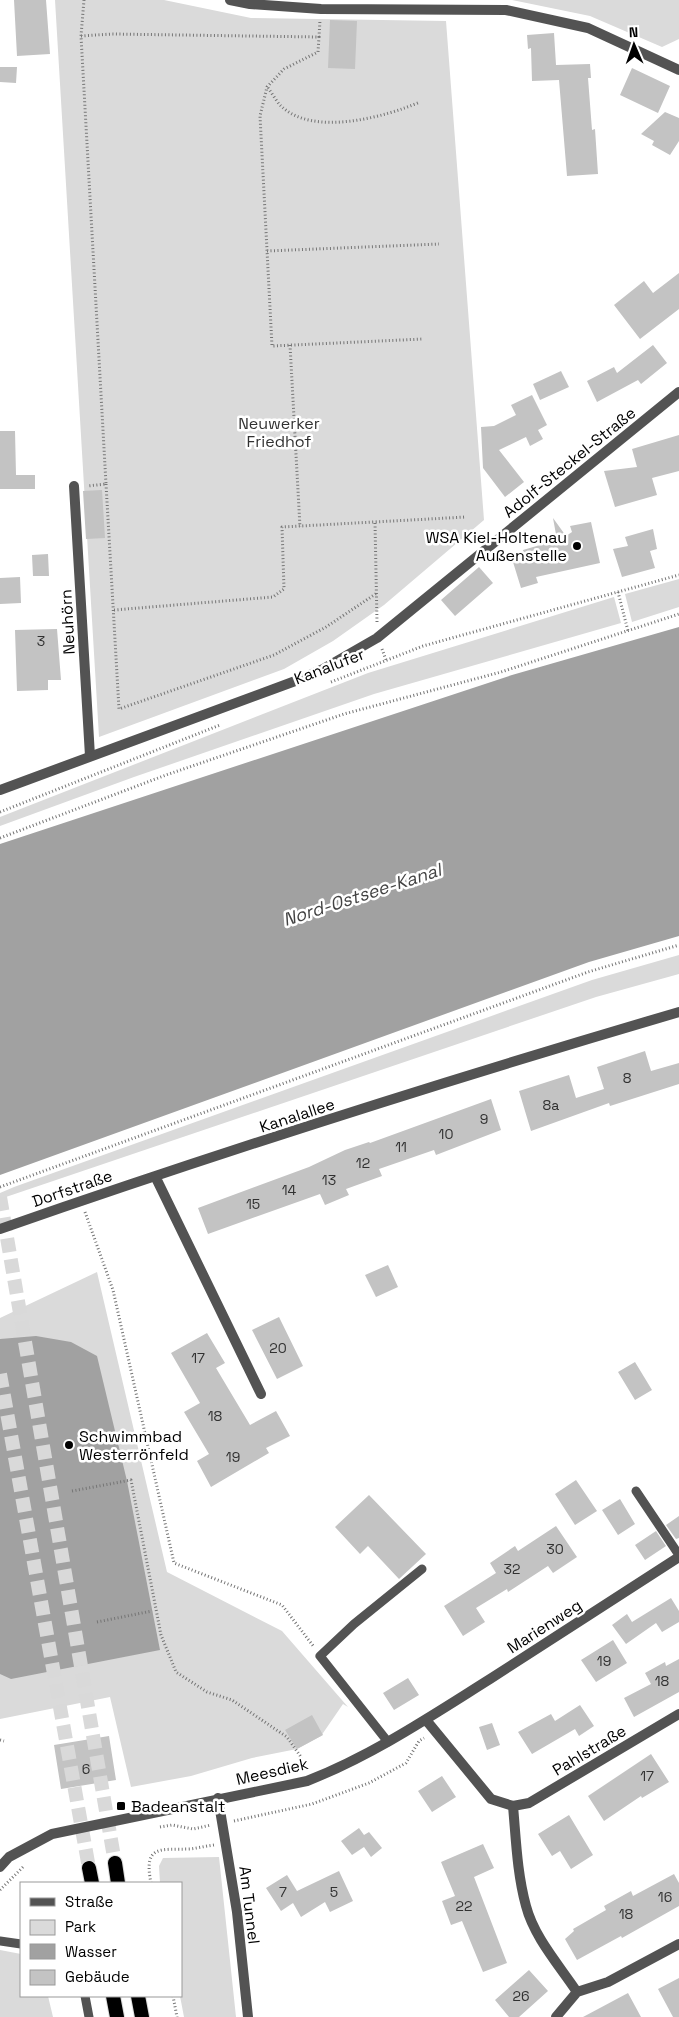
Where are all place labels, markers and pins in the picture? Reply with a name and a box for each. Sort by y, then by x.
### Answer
place label: WSA Kiel-Holtenau Außenstelle [425,527,567,566]
marker: WSA Kiel-Holtenau Außenstelle [571,540,583,552]
place label: Schwimmbad Westerrönfeld [79,1426,189,1465]
marker: Schwimmbad Westerrönfeld [63,1439,75,1451]
place label: Badeanstalt [131,1796,225,1817]
marker: Badeanstalt [115,1800,127,1812]

